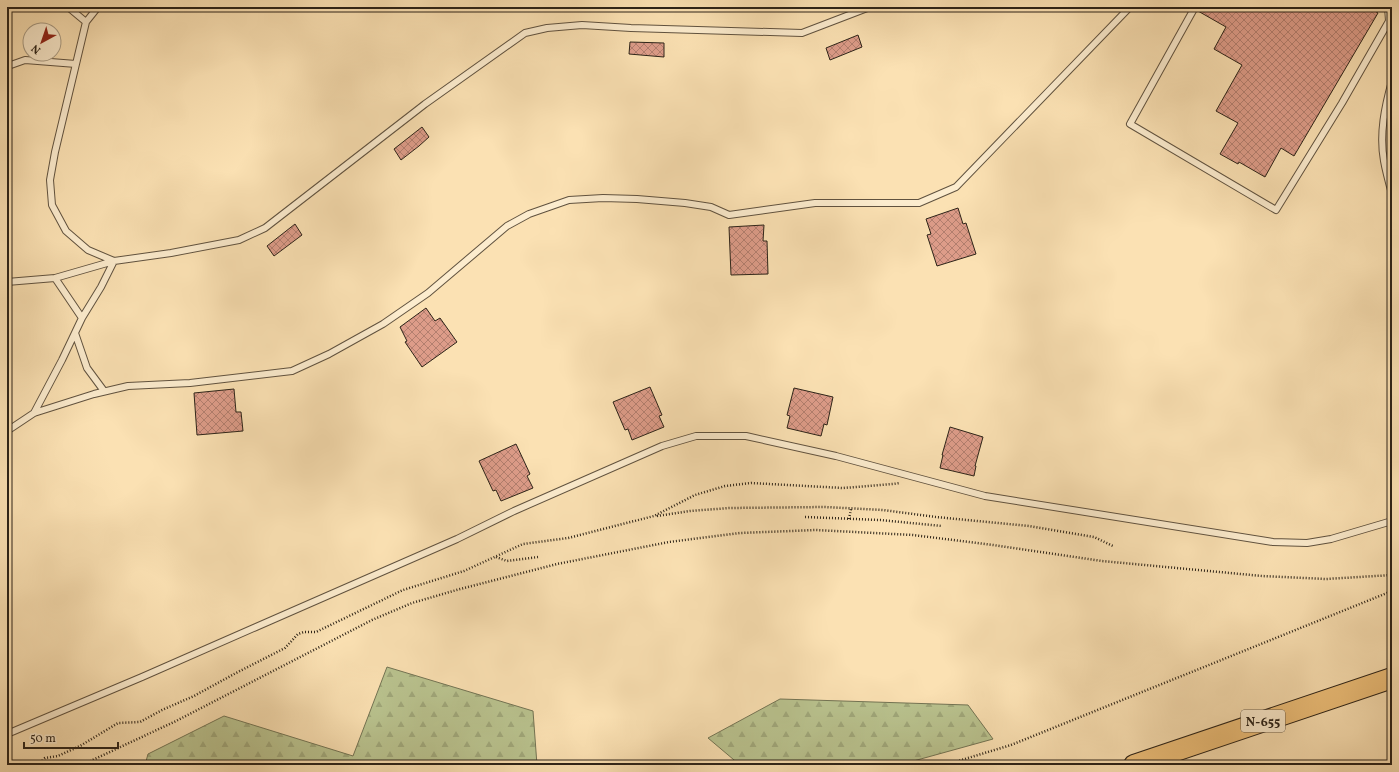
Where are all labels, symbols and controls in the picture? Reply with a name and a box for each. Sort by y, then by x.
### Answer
north arrow [22,22,62,62]
text: N [29,40,44,57]
road number: N-655 [1241,710,1285,732]
scale bar [24,724,118,750]
text: 50 m [30,731,56,747]

